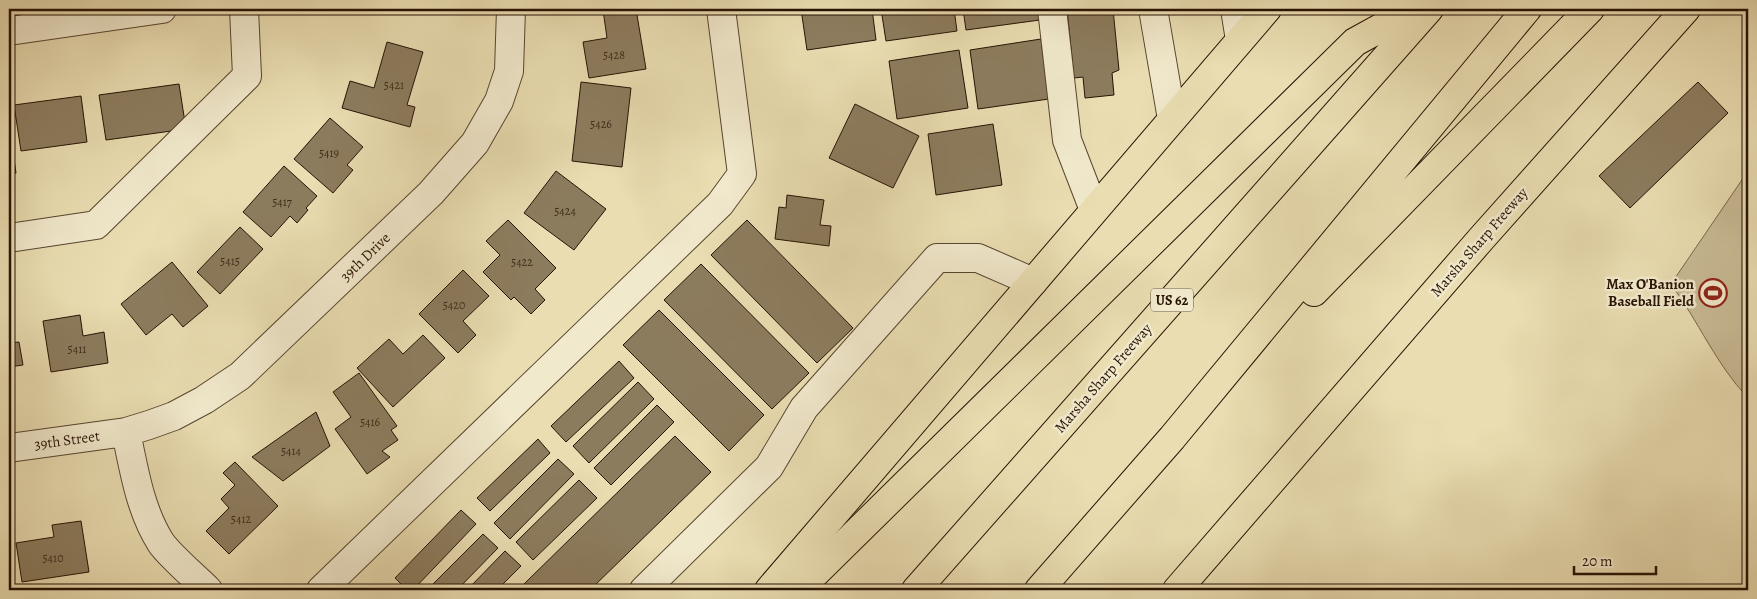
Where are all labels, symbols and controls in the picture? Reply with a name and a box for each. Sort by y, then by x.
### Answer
house number: 5428 [603,47,625,63]
house number: 5421 [384,77,404,93]
house number: 5426 [590,116,612,132]
house number: 5419 [319,145,339,161]
street label: Marsha Sharp Freeway [1426,183,1532,301]
house number: 5417 [272,194,293,210]
house number: 5424 [554,203,576,219]
street label: 39th Drive [336,228,395,286]
house number: 5415 [220,253,240,269]
house number: 5422 [511,254,533,270]
place label: Max O'Banion Baseball Field [1606,274,1695,311]
sports icon: Max O'Banion Baseball Field [1698,278,1728,308]
road number: US 62 [1151,288,1193,312]
house number: 5420 [443,297,465,313]
street label: Marsha Sharp Freeway [1050,319,1156,437]
house number: 5411 [68,341,86,357]
house number: 5416 [360,414,381,430]
street label: 39th Street [33,426,101,454]
house number: 5414 [281,443,302,459]
house number: 5412 [231,511,251,527]
scale bar [1574,544,1657,576]
house number: 5410 [42,550,64,566]
text: 20 m [1582,551,1613,571]

